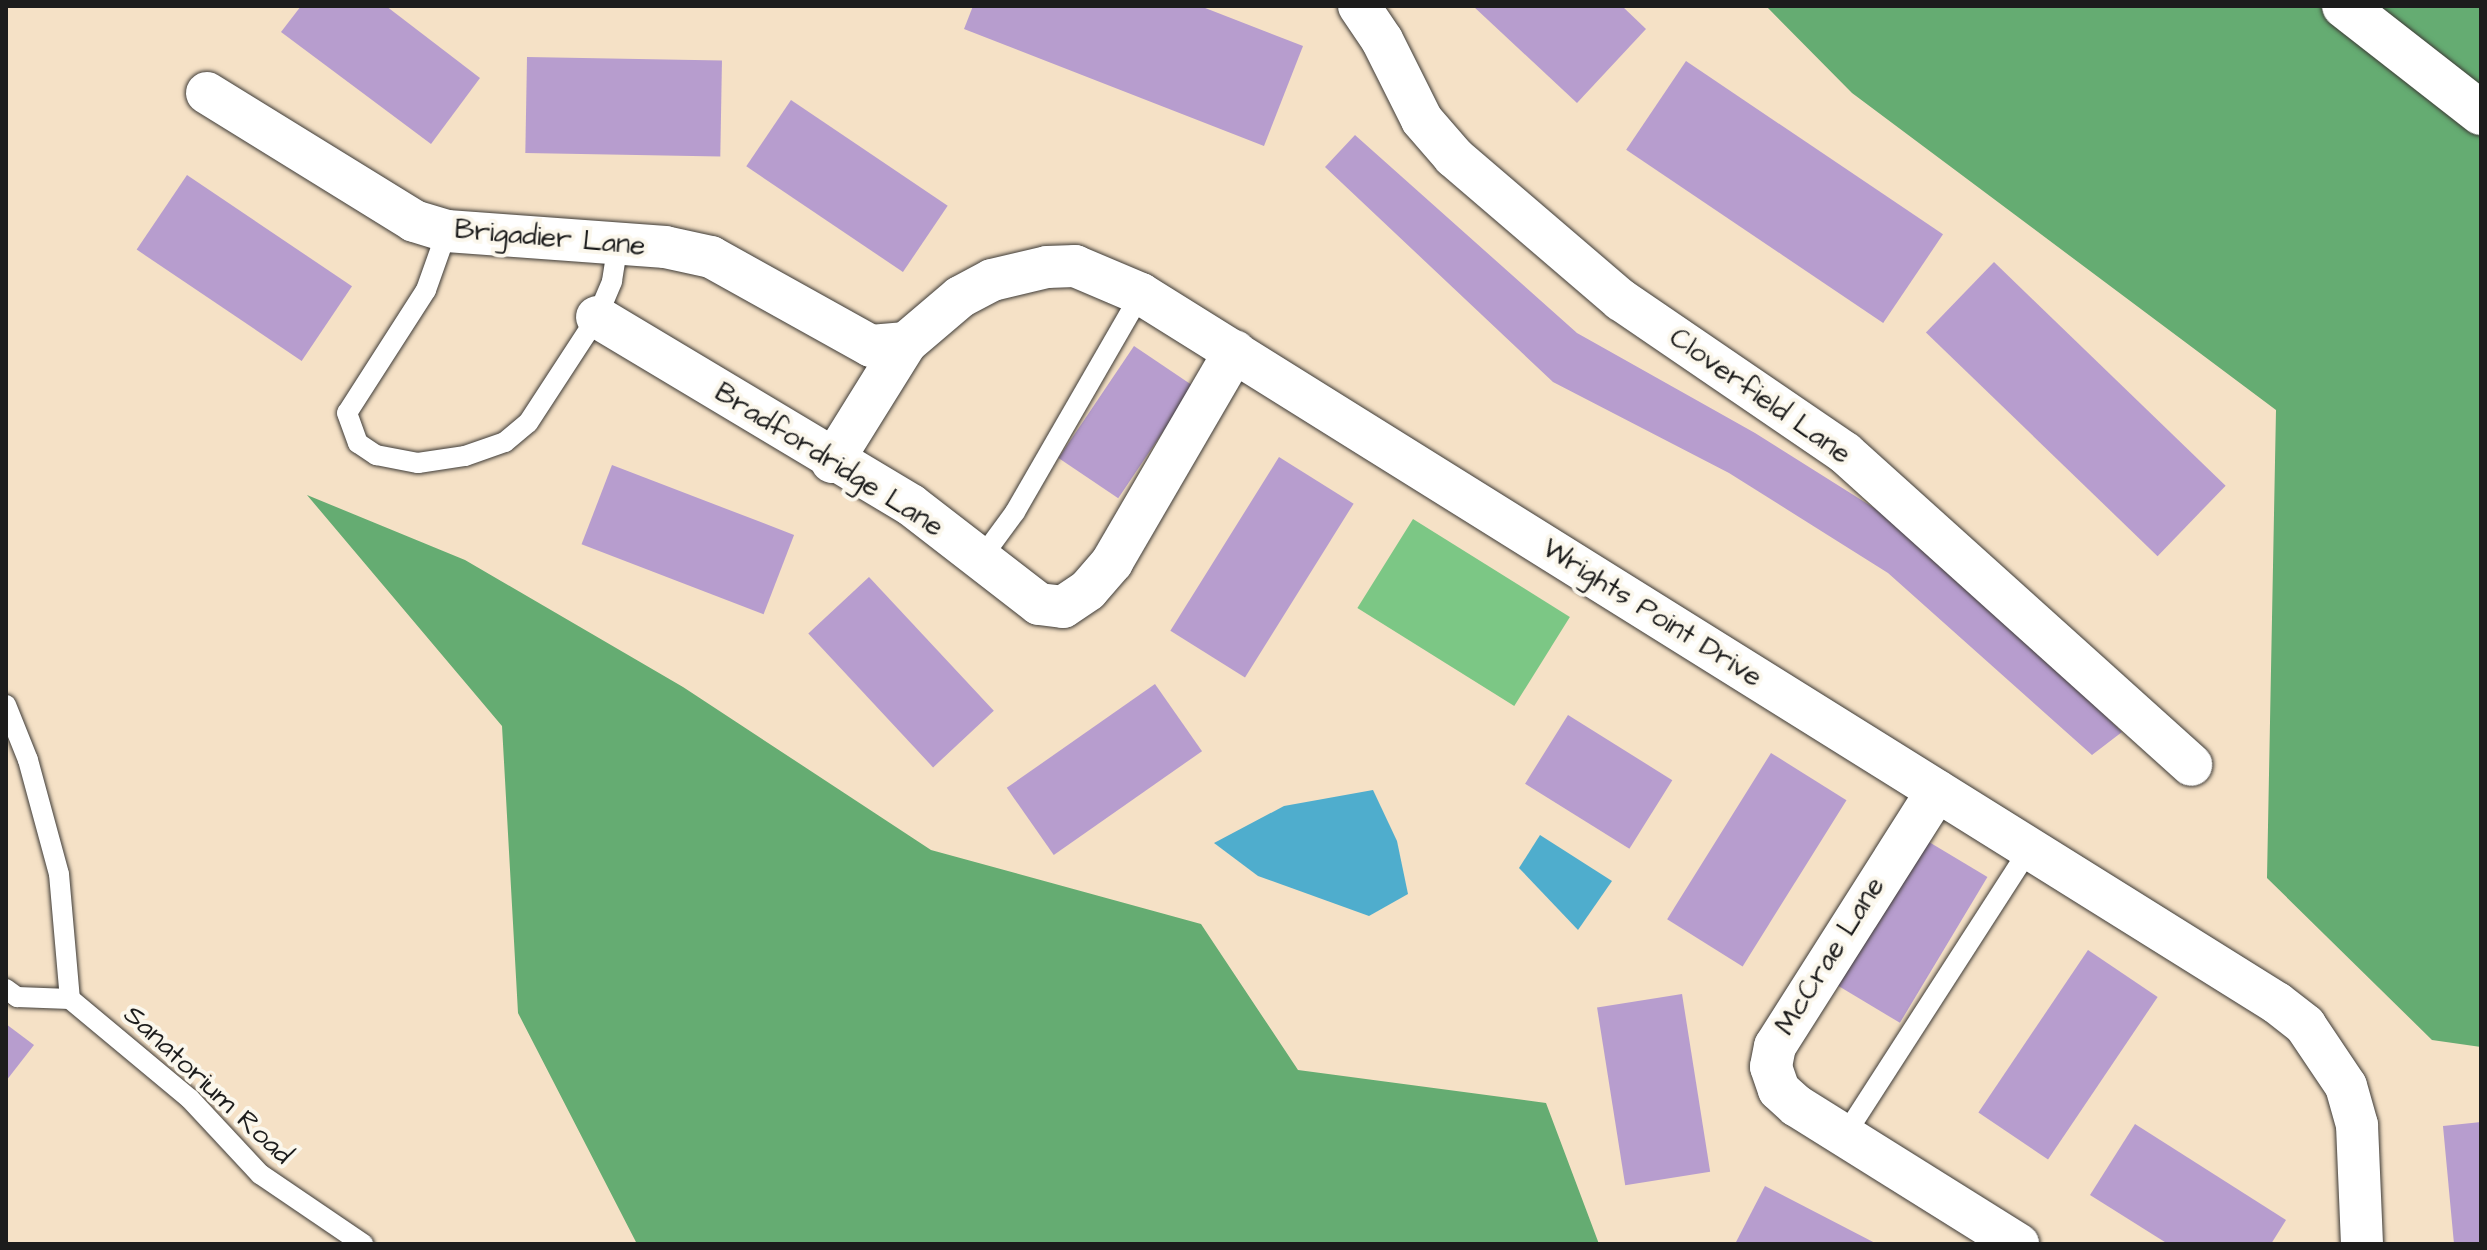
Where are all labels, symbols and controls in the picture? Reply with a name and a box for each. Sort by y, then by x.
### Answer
street label: Brigadier Lane [453,213,647,263]
street label: Cloverfield Lane [1663,321,1857,471]
street label: Bradfordridge Lane [708,376,950,544]
street label: Wrights Point Drive [1536,532,1768,694]
street label: McCrae Lane [1768,871,1892,1041]
street label: Sanatorium Road [117,998,299,1172]

